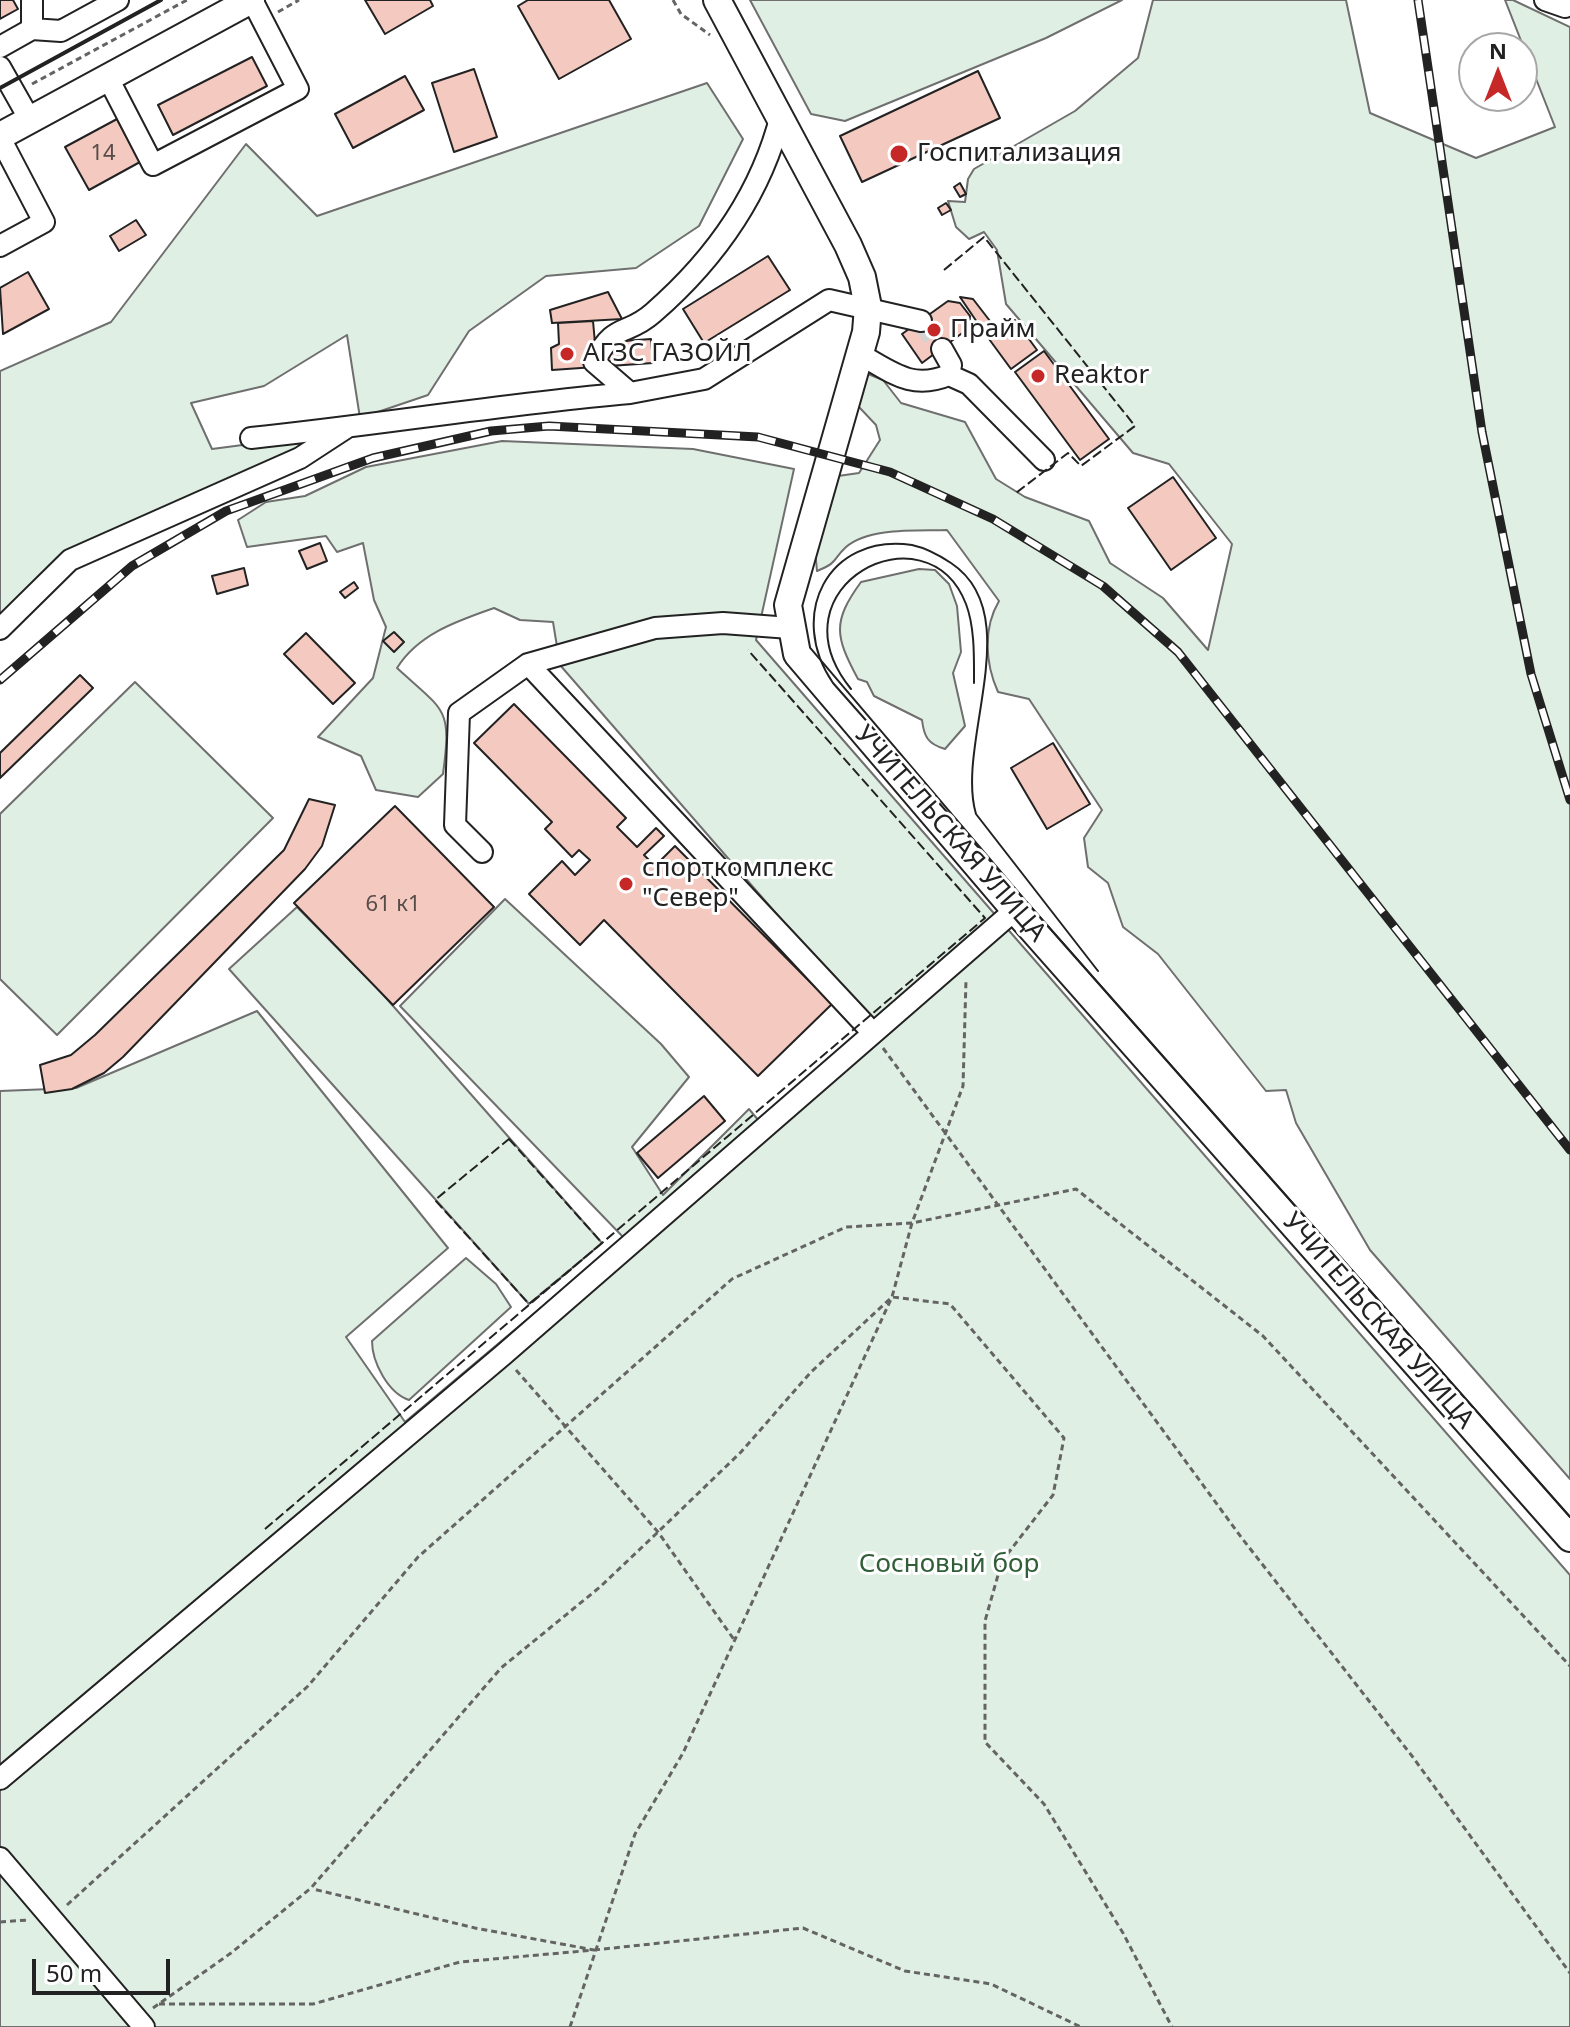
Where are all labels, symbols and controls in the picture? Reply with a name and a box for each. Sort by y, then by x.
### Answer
north arrow [1458,32,1538,112]
text: N [1489,35,1507,65]
place label: Госпитализация [917,138,1122,170]
house number: 14 [90,141,116,167]
marker: Госпитализация [888,143,910,165]
place label: Прайм [950,314,1035,346]
marker: Прайм [925,321,943,339]
place label: АГЗС ГАЗОЙЛ [583,338,752,370]
marker: АГЗС ГАЗОЙЛ [558,345,576,363]
place label: Reaktor [1054,360,1149,392]
marker: Reaktor [1029,367,1047,385]
street label: УЧИТЕЛЬСКАЯ УЛИЦА [848,720,1052,948]
place label: спорткомплекс "Север" [642,853,834,914]
marker: спорткомплекс "Север" [617,875,635,893]
house number: 61 к1 [365,892,421,918]
street label: УЧИТЕЛЬСКАЯ УЛИЦА [1276,1207,1480,1435]
park label: Сосновый бор [859,1549,1039,1581]
scale bar [36,1943,174,1993]
text: 50 m [46,1956,102,1989]

